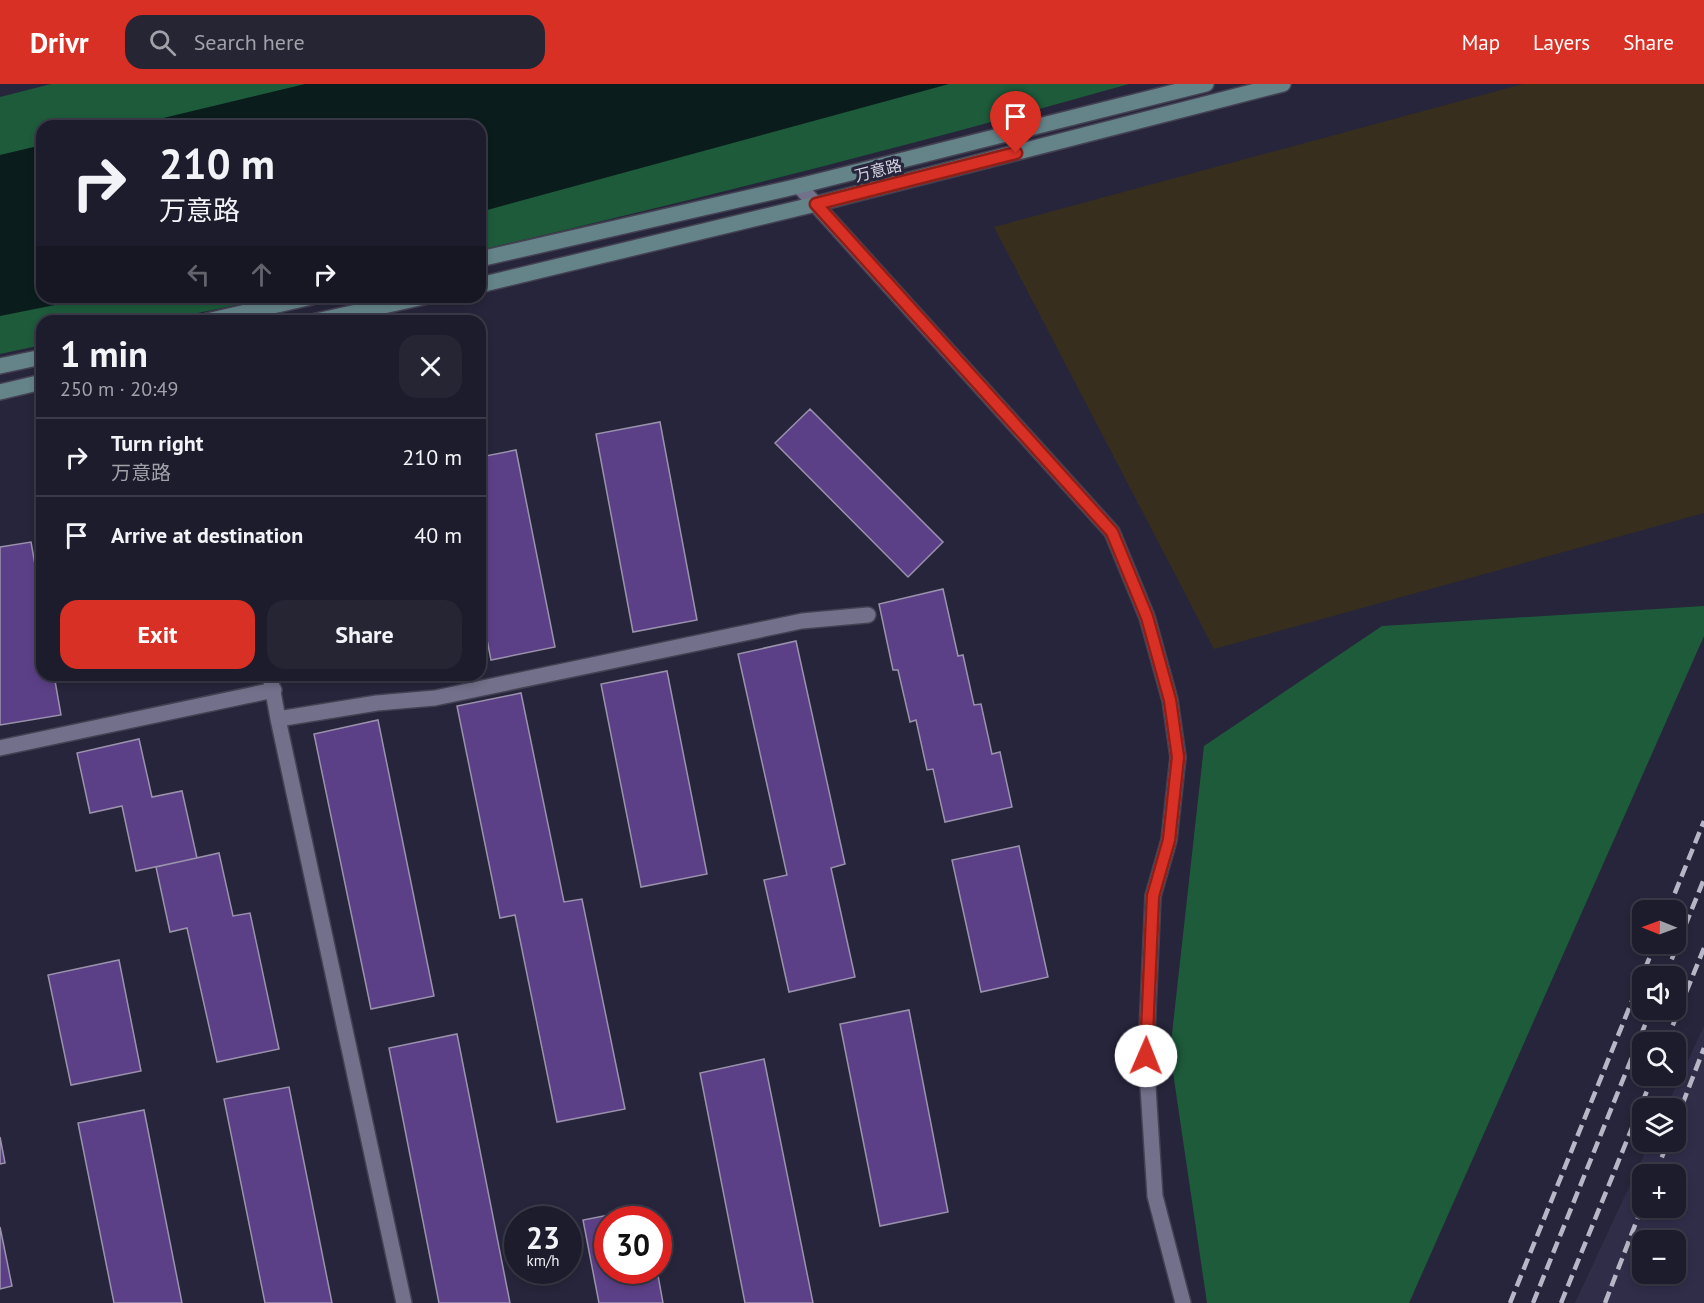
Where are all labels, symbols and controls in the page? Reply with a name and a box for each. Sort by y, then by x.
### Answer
search box [125,15,545,69]
text: Drivr [30,24,89,61]
icon: search [146,26,179,59]
text: Search here [194,28,305,56]
text: Map [1462,29,1500,56]
text: Layers [1533,29,1590,56]
text: Share [1623,29,1674,56]
pin [990,91,1041,153]
icon: arrive [999,100,1032,133]
text: 210 m [159,136,275,191]
icon: right [60,144,138,222]
street label: 万意路 [852,154,904,186]
text: 万意路 [159,193,240,227]
icon: left [182,258,215,291]
icon: ahead [245,258,278,291]
icon: right [308,258,341,291]
text: 1 min [60,330,148,377]
button: close [399,335,462,398]
text: 250 m · 20:49 [60,376,178,402]
text: Turn right [111,429,203,457]
icon: right [60,441,93,474]
text: 210 m [402,443,462,471]
text: 万意路 [111,460,171,486]
icon: arrive [60,519,93,552]
text: Arrive at destination [111,521,303,549]
text: 40 m [414,521,462,549]
button: Exit [60,600,255,669]
button: Share [267,600,462,669]
north arrow [1632,900,1686,954]
map controls [1632,900,1686,1284]
button: sound [1632,966,1686,1020]
position arrow [1114,1024,1178,1088]
button: search [1632,1032,1686,1086]
button: layers [1632,1098,1686,1152]
button: + [1632,1164,1686,1218]
speed limit sign: 30 [594,1206,672,1284]
text: 23 [526,1218,560,1257]
button: − [1632,1230,1686,1284]
text: km/h [527,1251,559,1270]

